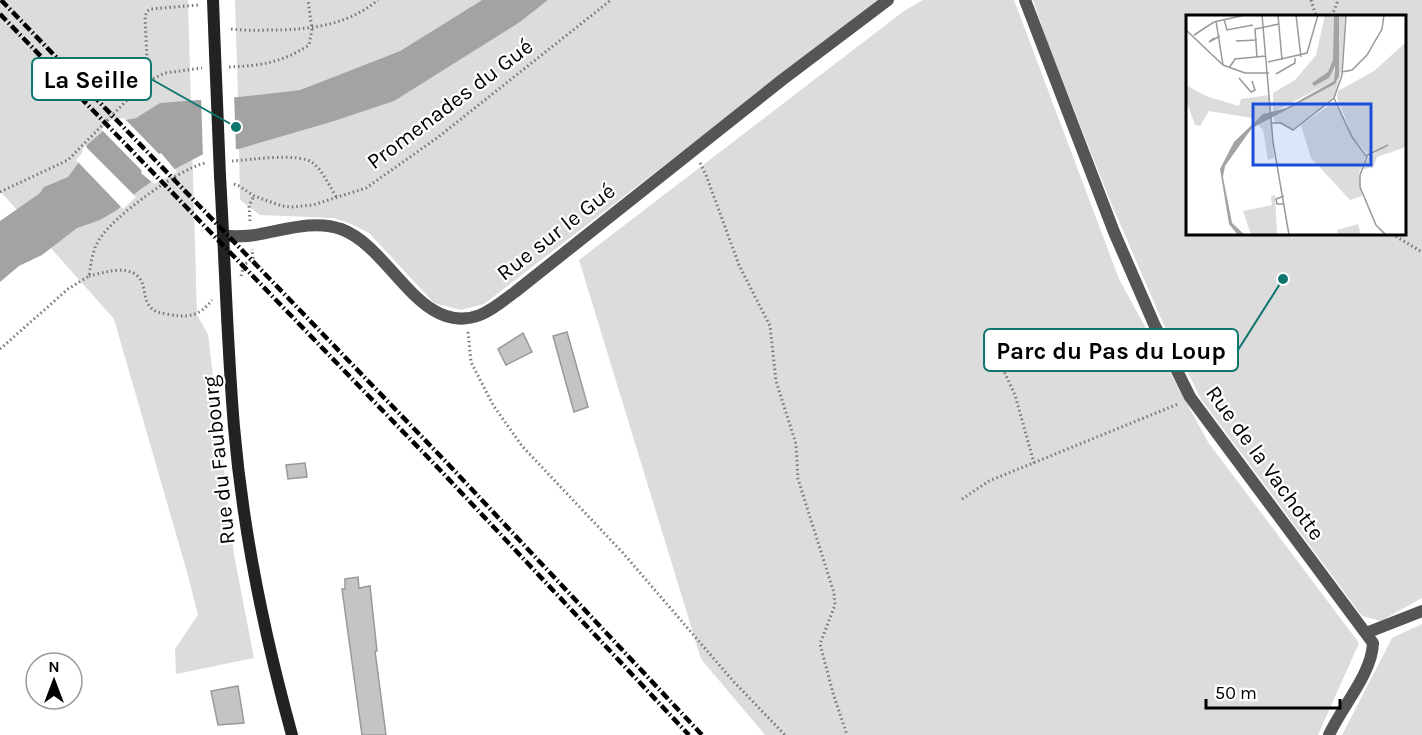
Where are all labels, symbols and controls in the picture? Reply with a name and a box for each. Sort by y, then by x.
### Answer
inset map [1186,15,1407,236]
street label: Promenades du Gué [362,33,538,175]
callout: La Seille [32,58,151,100]
text: La Seille [43,66,139,94]
street label: Rue sur le Gué [492,178,620,286]
callout: Parc du Pas du Loup [984,329,1238,371]
text: Parc du Pas du Loup [996,337,1226,365]
street label: Rue du Faubourg [197,374,241,546]
street label: Rue de la Vachotte [1200,381,1330,545]
north arrow [24,651,84,711]
text: N [48,657,60,676]
scale bar [1206,672,1340,710]
text: 50 m [1215,682,1257,704]

